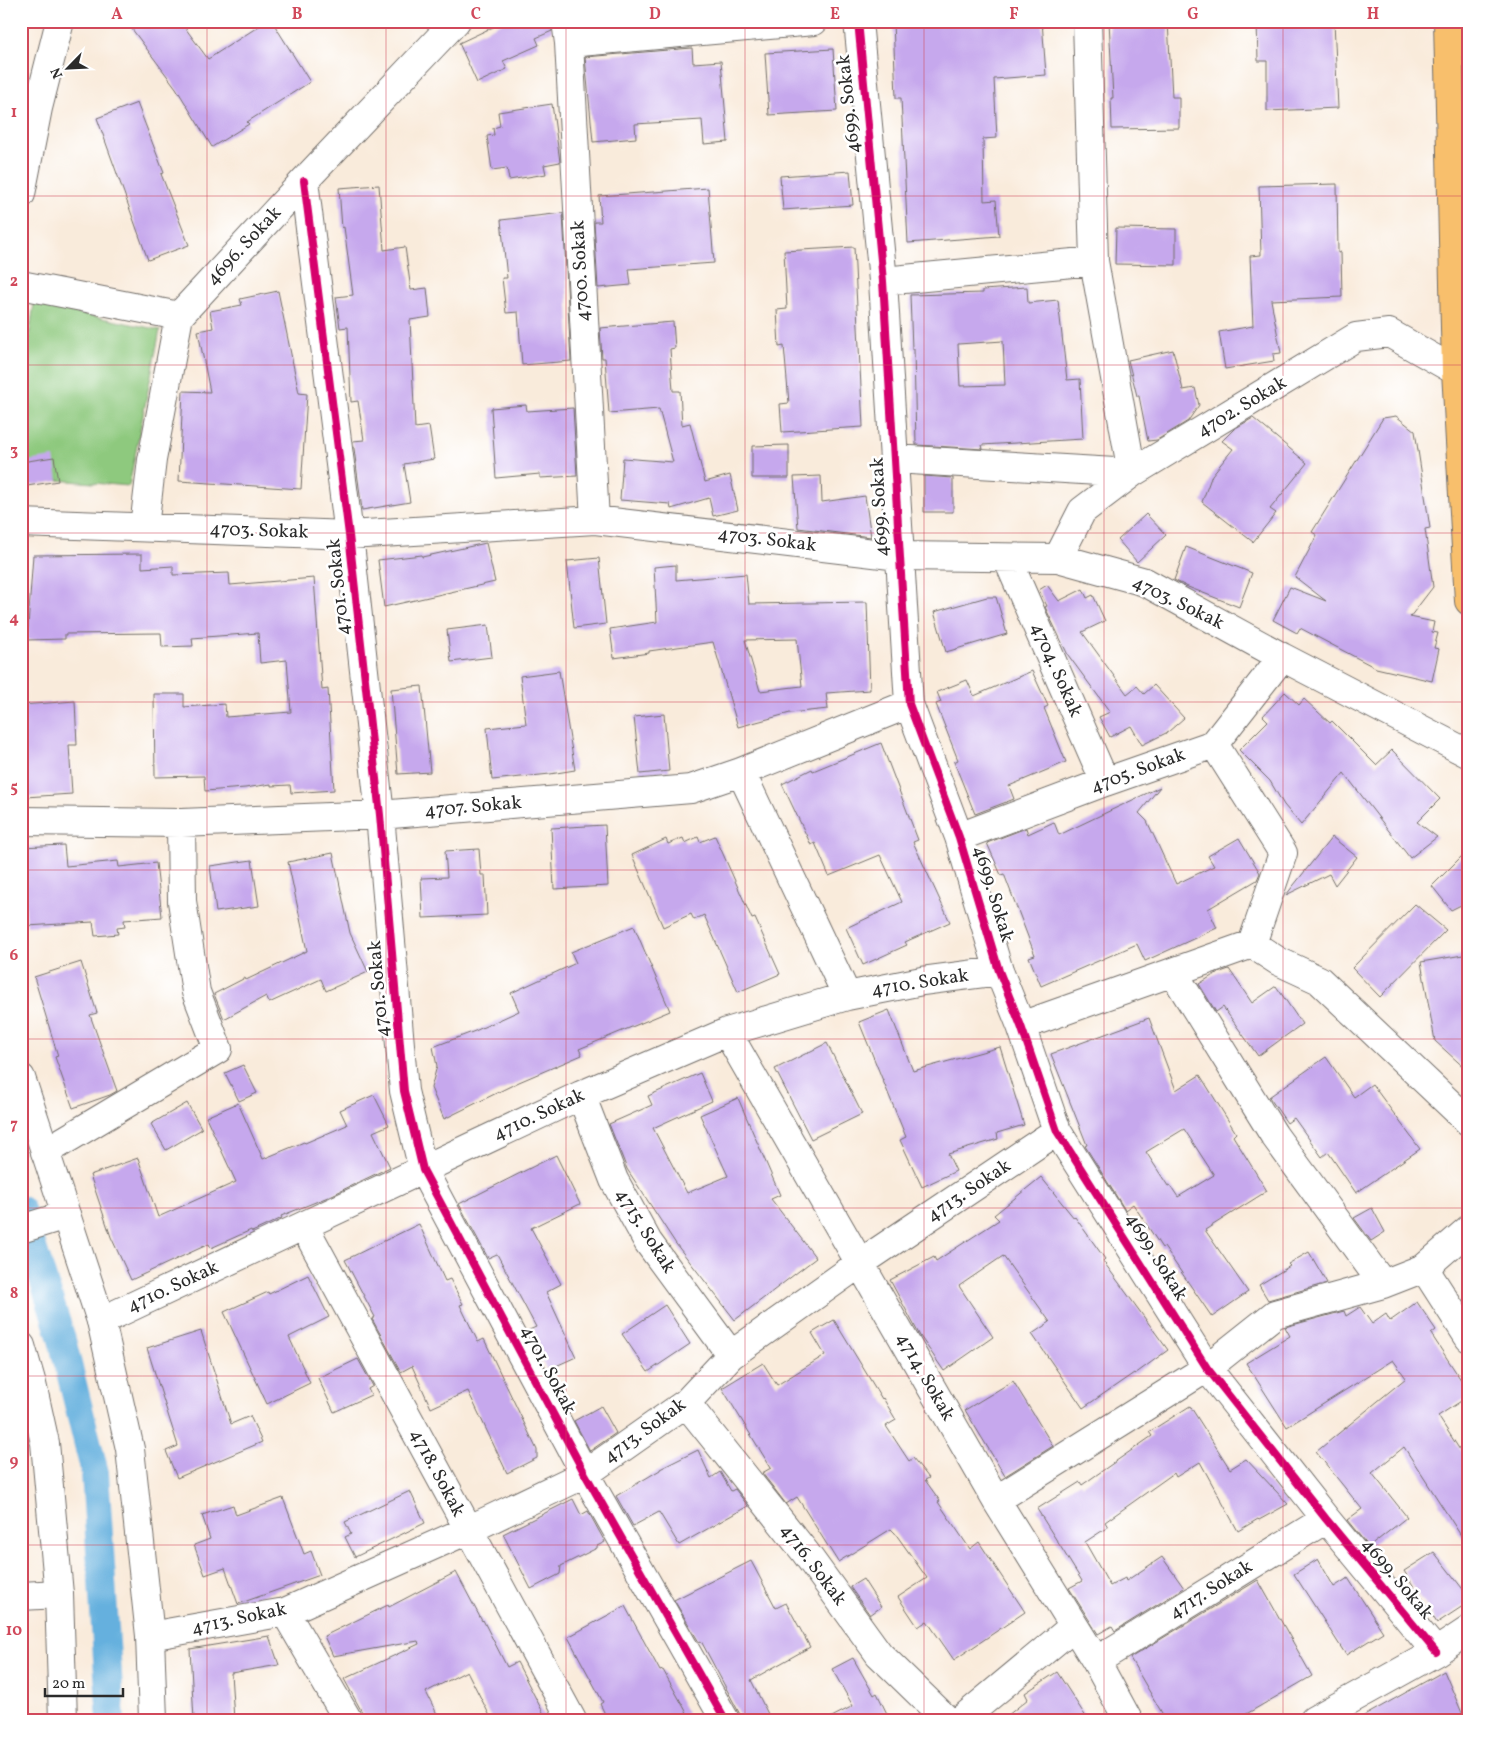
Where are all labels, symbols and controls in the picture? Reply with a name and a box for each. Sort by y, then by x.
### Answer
text: A [111,4,123,26]
text: B [292,4,303,26]
text: C [471,4,481,26]
text: D [649,4,661,26]
text: E [830,4,840,26]
text: F [1009,4,1019,26]
text: G [1187,4,1199,26]
text: H [1367,4,1379,26]
north arrow [42,42,92,92]
street label: 4699. Sokak [831,53,867,155]
text: N [47,64,68,81]
text: 1 [11,102,17,124]
street label: 4696. Sokak [200,201,288,291]
street label: 4700. Sokak [565,219,597,323]
text: 2 [10,271,18,293]
street label: 4702. Sokak [1192,370,1292,444]
text: 3 [10,440,18,462]
street label: 4699. Sokak [864,457,896,557]
street label: 4703. Sokak [209,516,309,546]
street label: 4703. Sokak [716,521,818,559]
street label: 4701. Sokak [321,537,357,637]
street label: 4703. Sokak [1128,570,1228,636]
text: 4 [9,608,19,630]
street label: 4704. Sokak [1024,619,1088,721]
street label: 4705. Sokak [1087,742,1189,800]
text: 5 [10,777,18,799]
street label: 4707. Sokak [423,790,523,824]
street label: 4699. Sokak [966,843,1020,945]
street label: 4701. Sokak [362,939,396,1039]
text: 6 [10,945,19,967]
street label: 4710. Sokak [869,962,971,1004]
street label: 4710. Sokak [489,1082,589,1148]
text: 7 [10,1114,18,1136]
street label: 4713. Sokak [922,1153,1016,1229]
street label: 4715. Sokak [609,1183,681,1279]
street label: 4699. Sokak [1119,1208,1193,1306]
street label: 4710. Sokak [123,1254,223,1320]
text: 8 [10,1283,18,1305]
street label: 4701. Sokak [514,1321,582,1419]
street label: 4714. Sokak [889,1328,961,1426]
street label: 4713. Sokak [598,1392,692,1470]
street label: 4718. Sokak [403,1424,471,1522]
text: 9 [10,1451,19,1473]
street label: 4716. Sokak [774,1519,852,1611]
street label: 4699. Sokak [1355,1533,1439,1625]
street label: 4717. Sokak [1164,1554,1258,1626]
street label: 4713. Sokak [189,1596,289,1642]
text: 10 [6,1620,22,1642]
scale bar [45,1666,122,1698]
text: 20 m [52,1674,85,1695]

